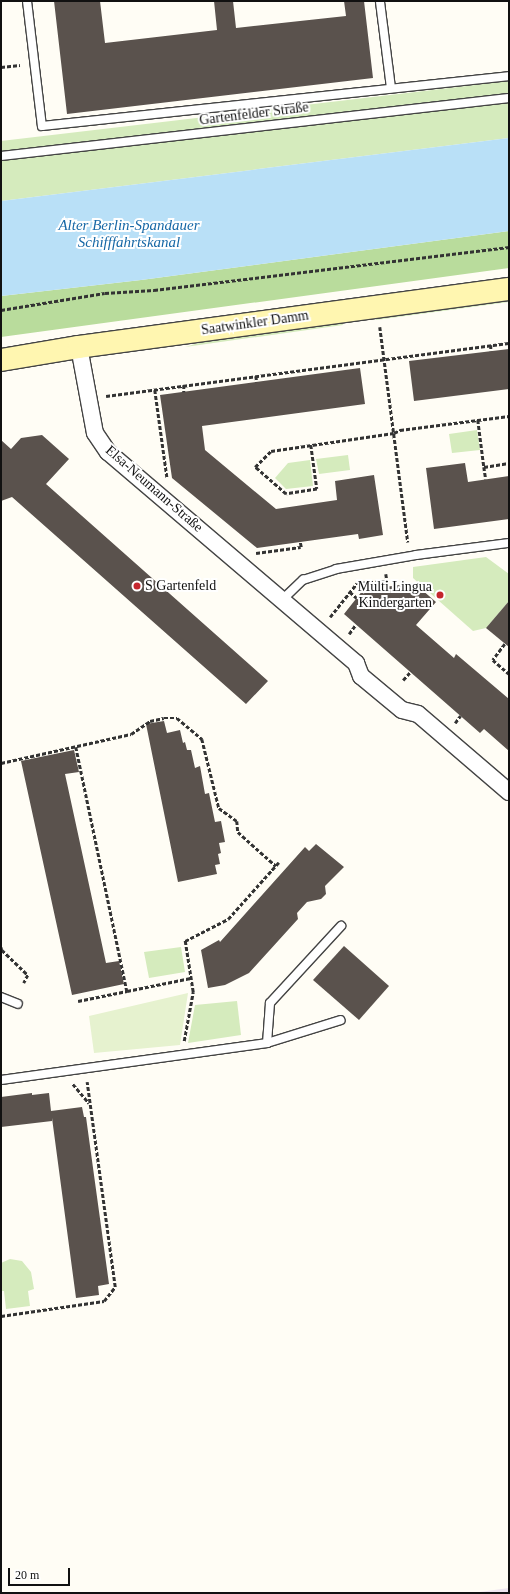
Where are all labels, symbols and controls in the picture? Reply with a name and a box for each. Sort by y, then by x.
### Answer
street label: Gartenfelder Straße [198,99,310,129]
water label: Alter Berlin-Spandauer Schifffahrtskanal [58,216,200,251]
street label: Saatwinkler Damm [200,307,310,339]
street label: Elsa-Neumann-Straße [102,442,206,536]
place label: S Gartenfeld [145,578,216,594]
place label: Multi Lingua Kindergarten [358,579,432,612]
marker: S Gartenfeld [132,581,142,591]
marker: Multi Lingua Kindergarten [435,590,445,600]
scale bar [10,1560,72,1586]
text: 20 m [15,1568,39,1582]

